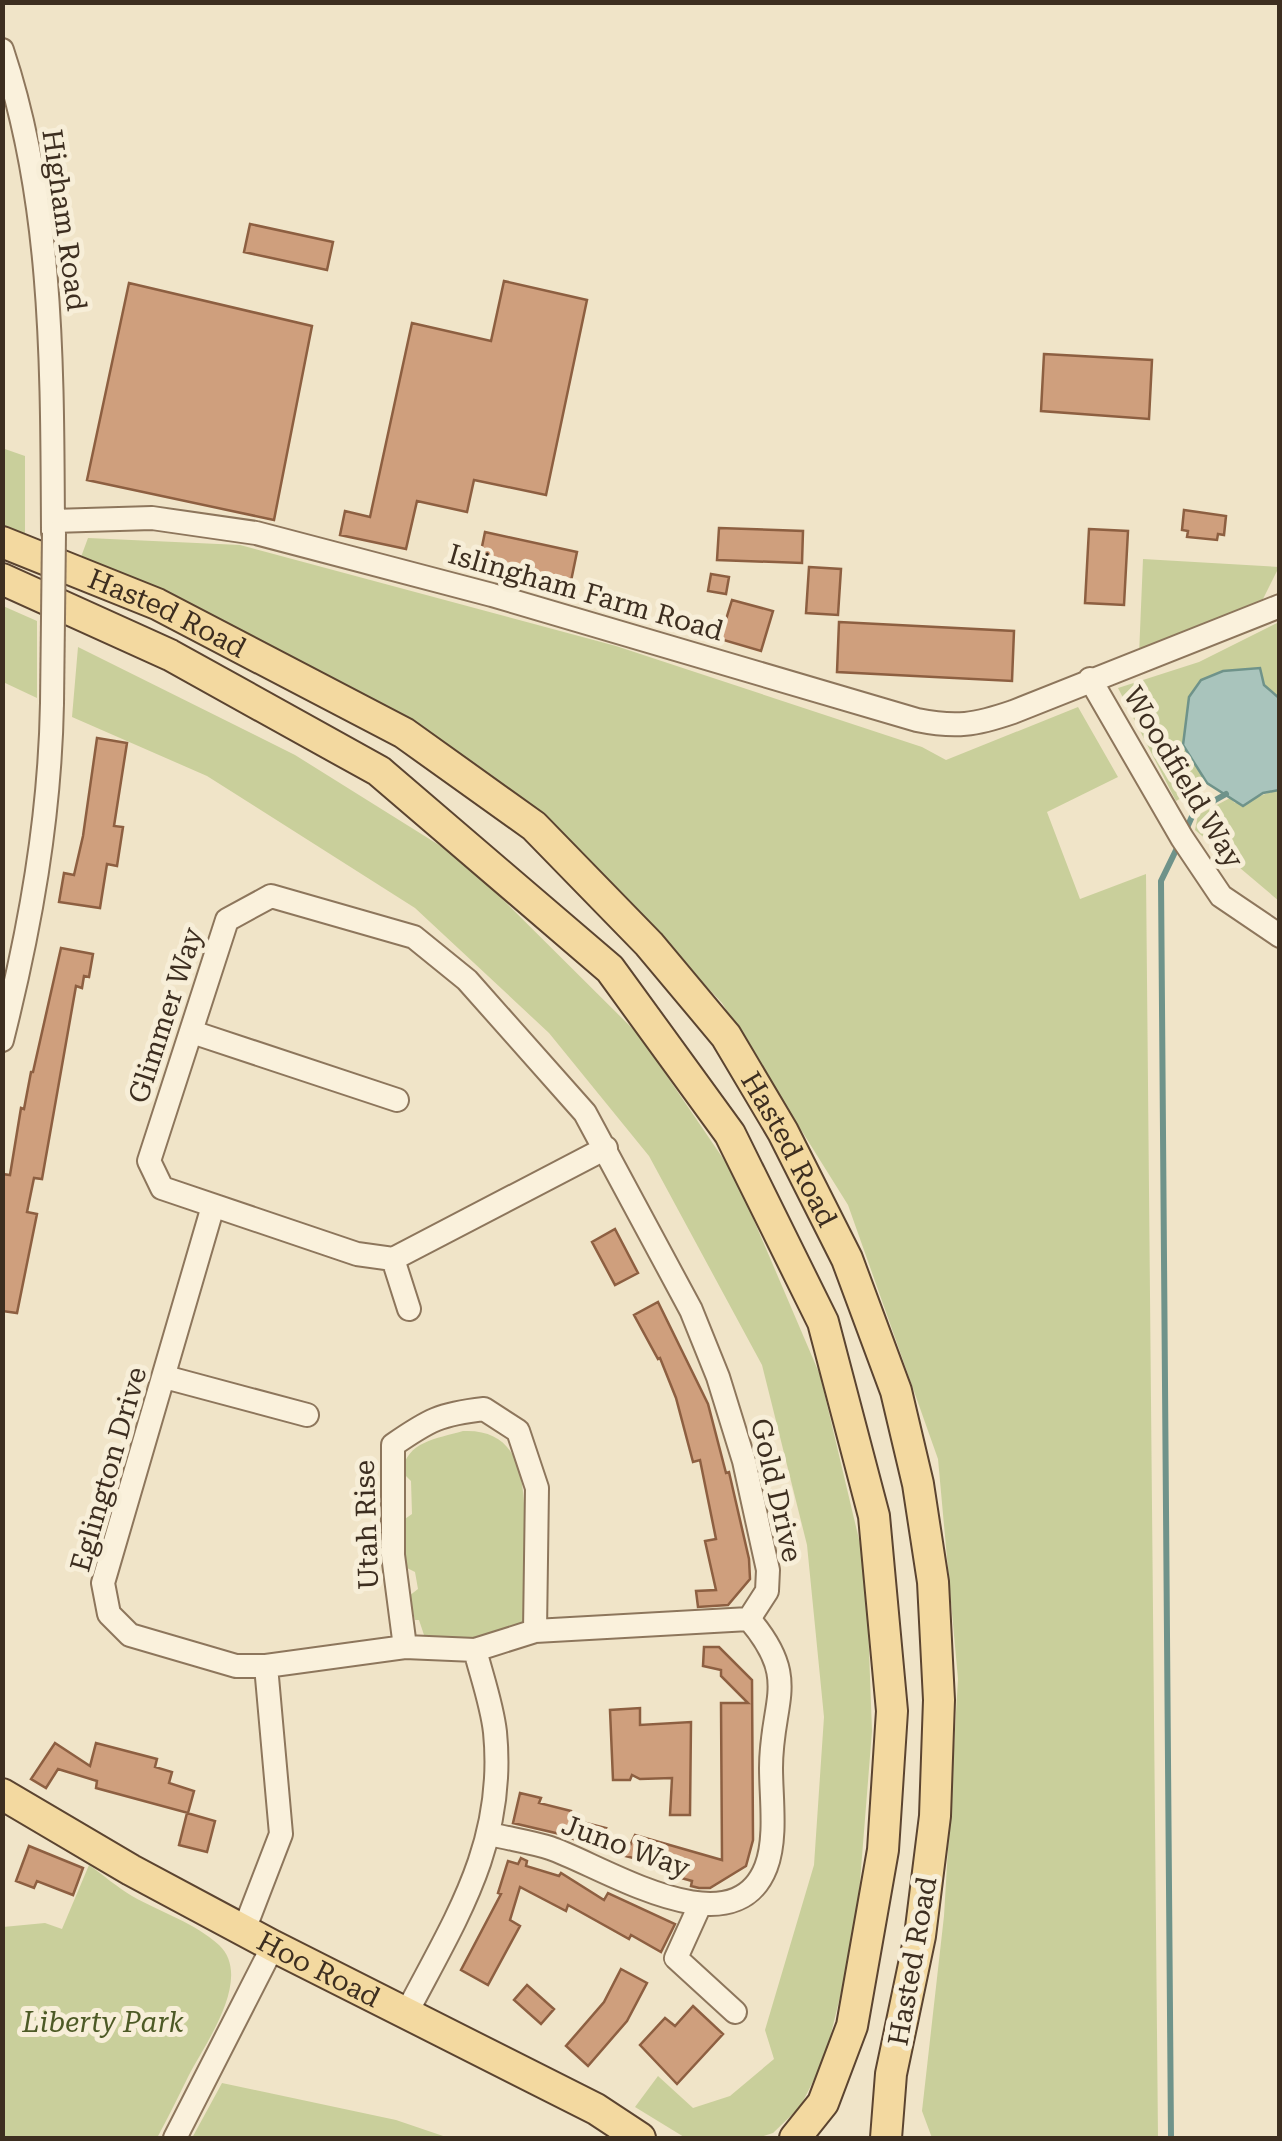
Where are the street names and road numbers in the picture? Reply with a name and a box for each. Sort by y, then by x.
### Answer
street label: Higham Road [35,127,94,313]
street label: Islingham Farm Road [444,537,727,648]
street label: Hasted Road [83,562,252,665]
street label: Woodfield Way [1116,681,1251,874]
street label: Glimmer Way [122,923,210,1107]
street label: Hasted Road [734,1066,844,1232]
street label: Eglington Drive [63,1363,153,1575]
street label: Gold Drive [744,1415,809,1565]
street label: Utah Rise [348,1459,385,1590]
street label: Juno Way [557,1808,695,1885]
street label: Hasted Road [881,1874,944,2048]
street label: Hoo Road [251,1925,386,2014]

